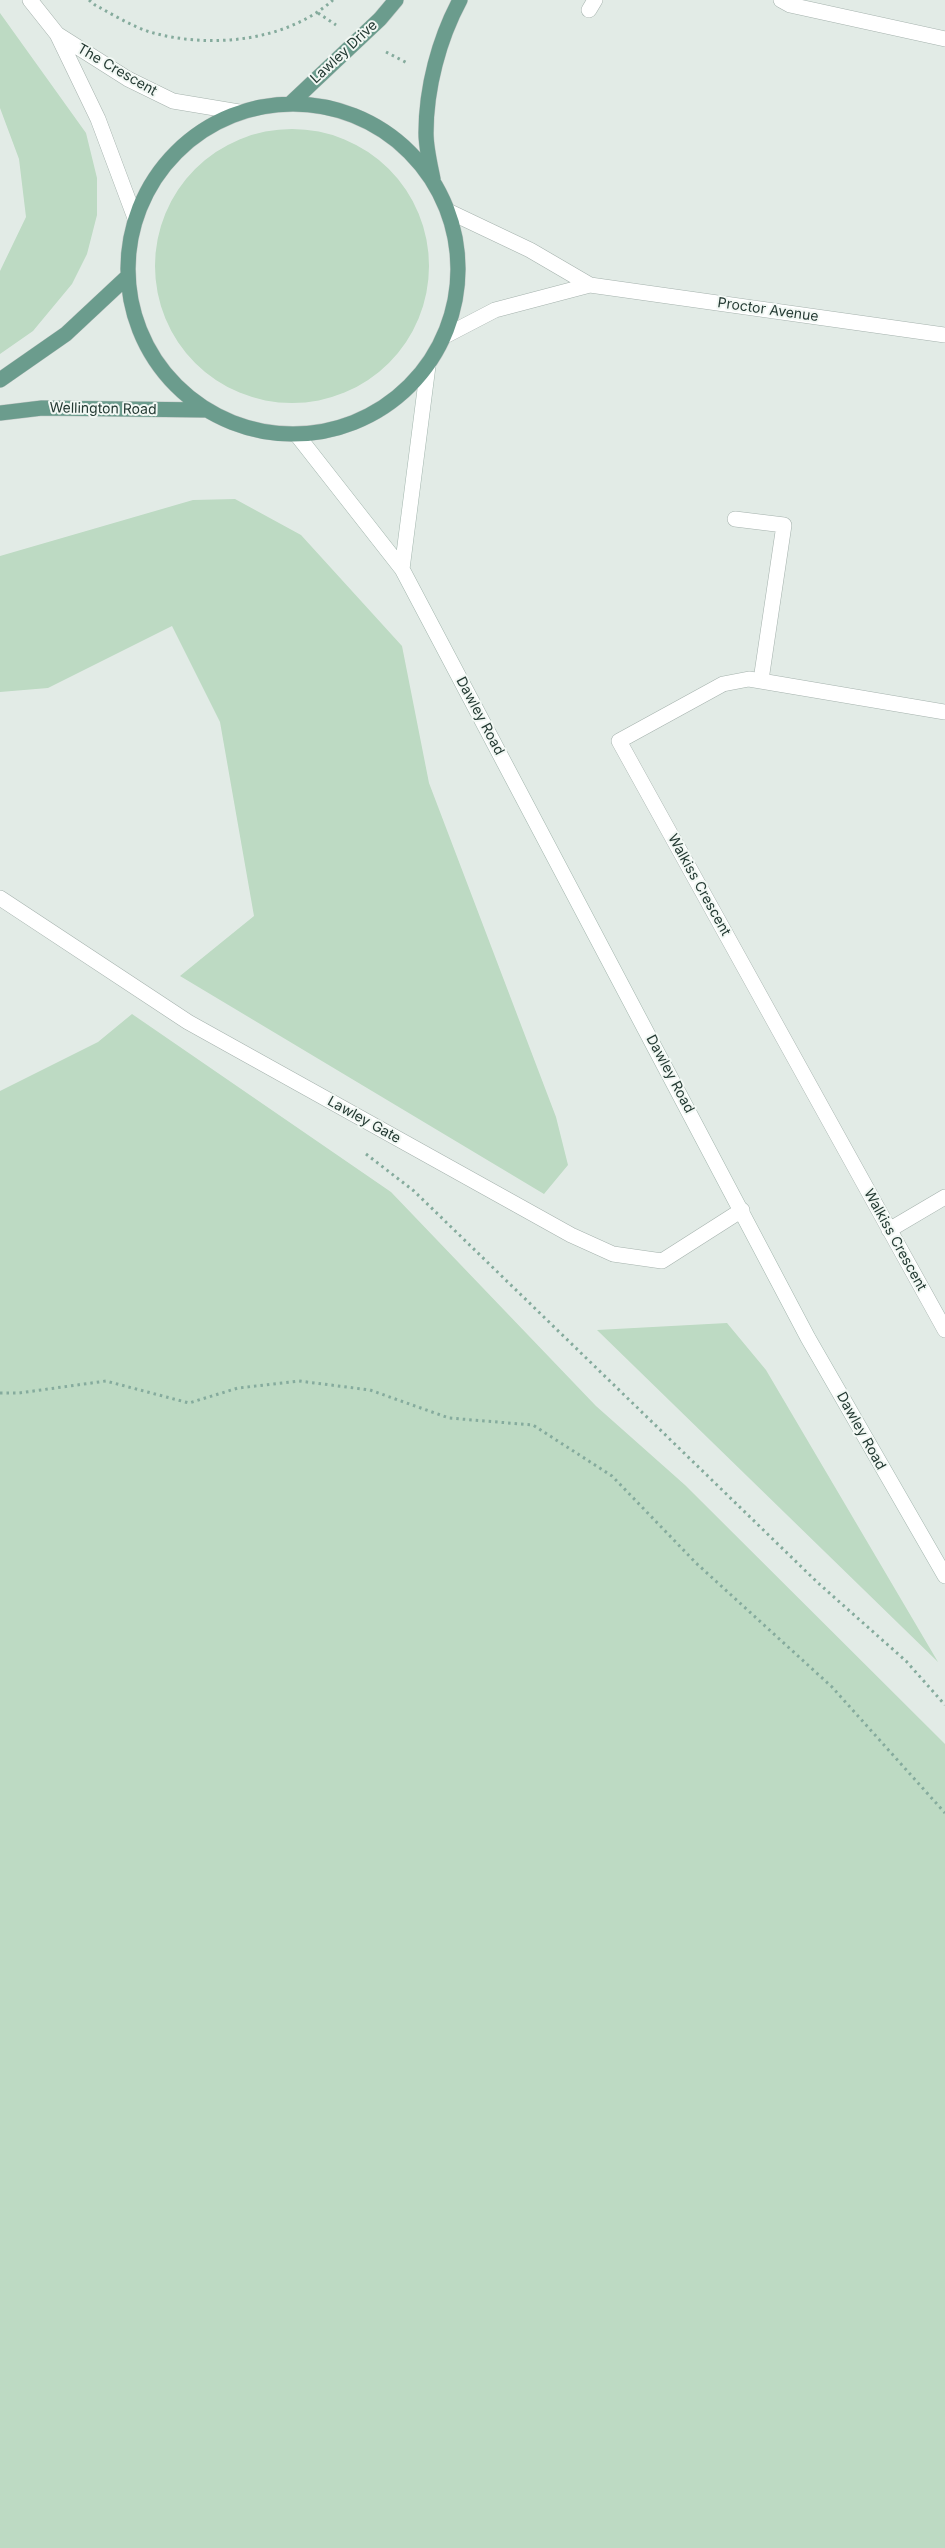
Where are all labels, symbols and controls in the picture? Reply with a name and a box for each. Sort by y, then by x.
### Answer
street label: Lawley Drive [307,17,381,87]
street label: The Crescent [74,40,160,100]
street label: Proctor Avenue [717,295,819,325]
street label: Wellington Road [49,400,157,418]
street label: Dawley Road [452,674,508,758]
street label: Walkiss Crescent [664,831,734,939]
street label: Dawley Road [642,1032,698,1116]
street label: Lawley Gate [324,1093,404,1147]
street label: Walkiss Crescent [860,1186,930,1294]
street label: Dawley Road [833,1389,889,1473]

